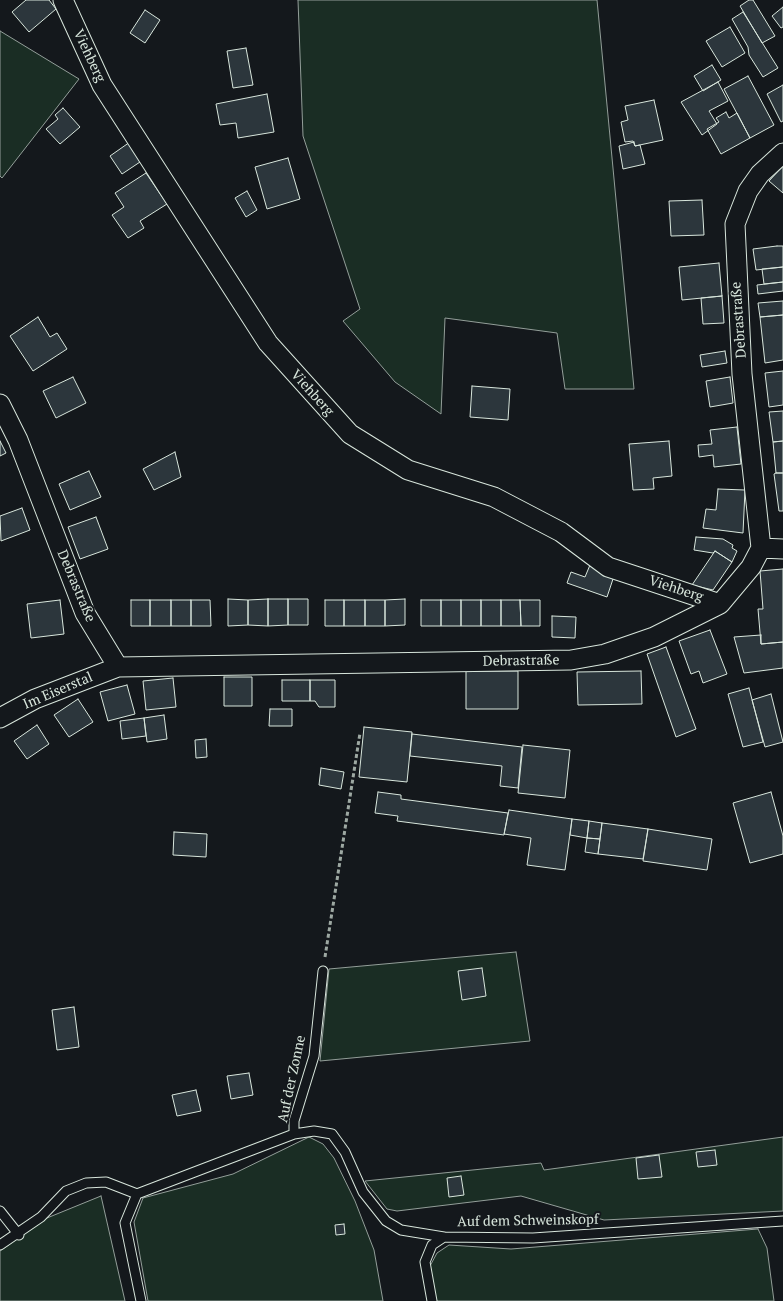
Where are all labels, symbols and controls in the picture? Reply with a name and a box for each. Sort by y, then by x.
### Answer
street label: Viehberg [69,27,109,85]
street label: Debrastraße [728,281,750,359]
street label: Viehberg [287,366,337,420]
street label: Debrastraße [53,547,99,625]
street label: Viehberg [647,572,705,606]
street label: Debrastraße [483,652,559,670]
street label: Im Eiserstal [21,669,95,713]
street label: Auf der Zonne [275,1034,309,1124]
street label: Auf dem Schweinskopf [457,1211,599,1231]

